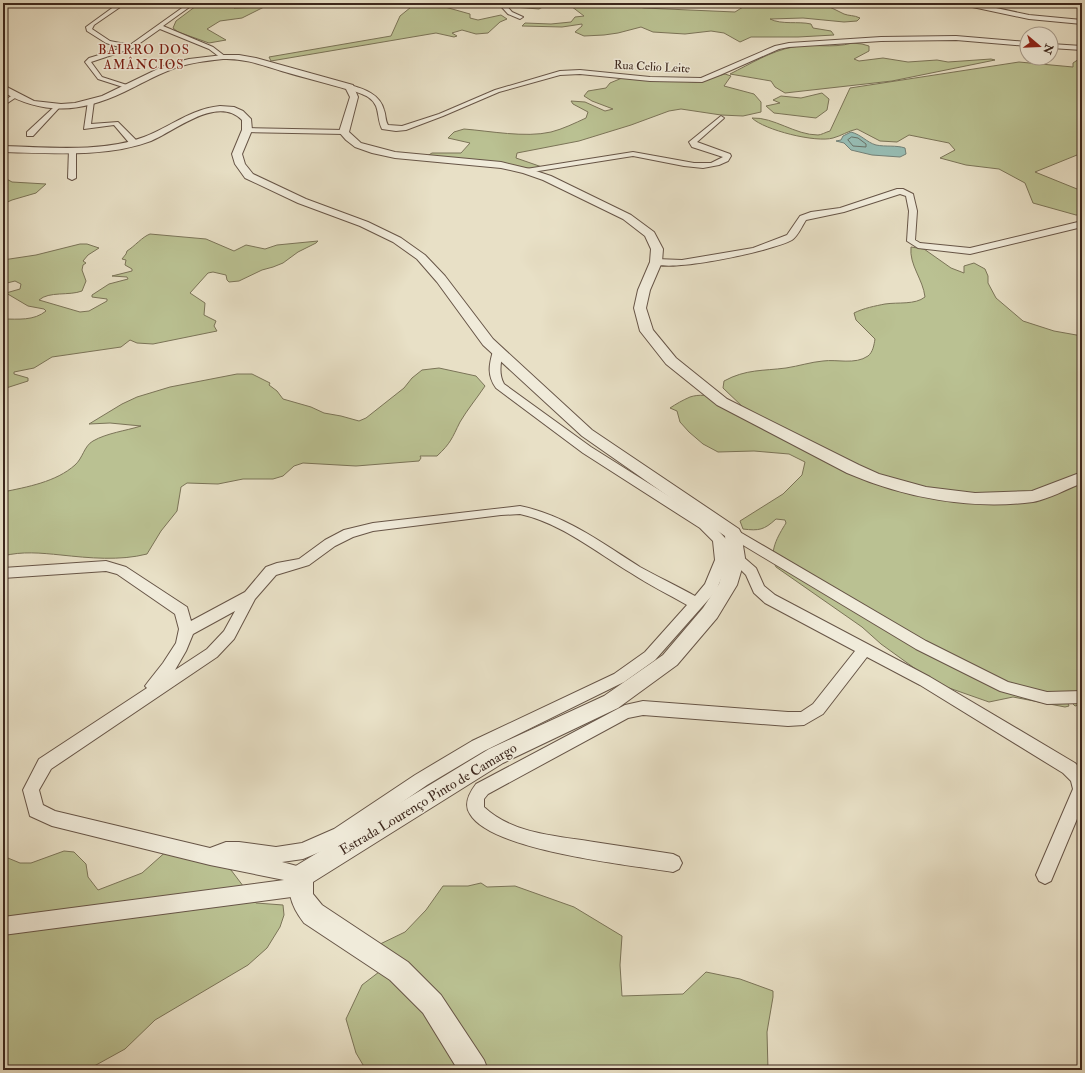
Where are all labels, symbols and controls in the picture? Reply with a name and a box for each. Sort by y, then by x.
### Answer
north arrow [1019,26,1059,66]
text: N [1040,41,1056,57]
district label: BAIRRO DOS AMÂNCIOS [98,42,190,73]
street label: Rua Celio Leite [614,58,690,76]
street label: Estrada Lourenço Pinto de Camargo [336,739,520,859]

